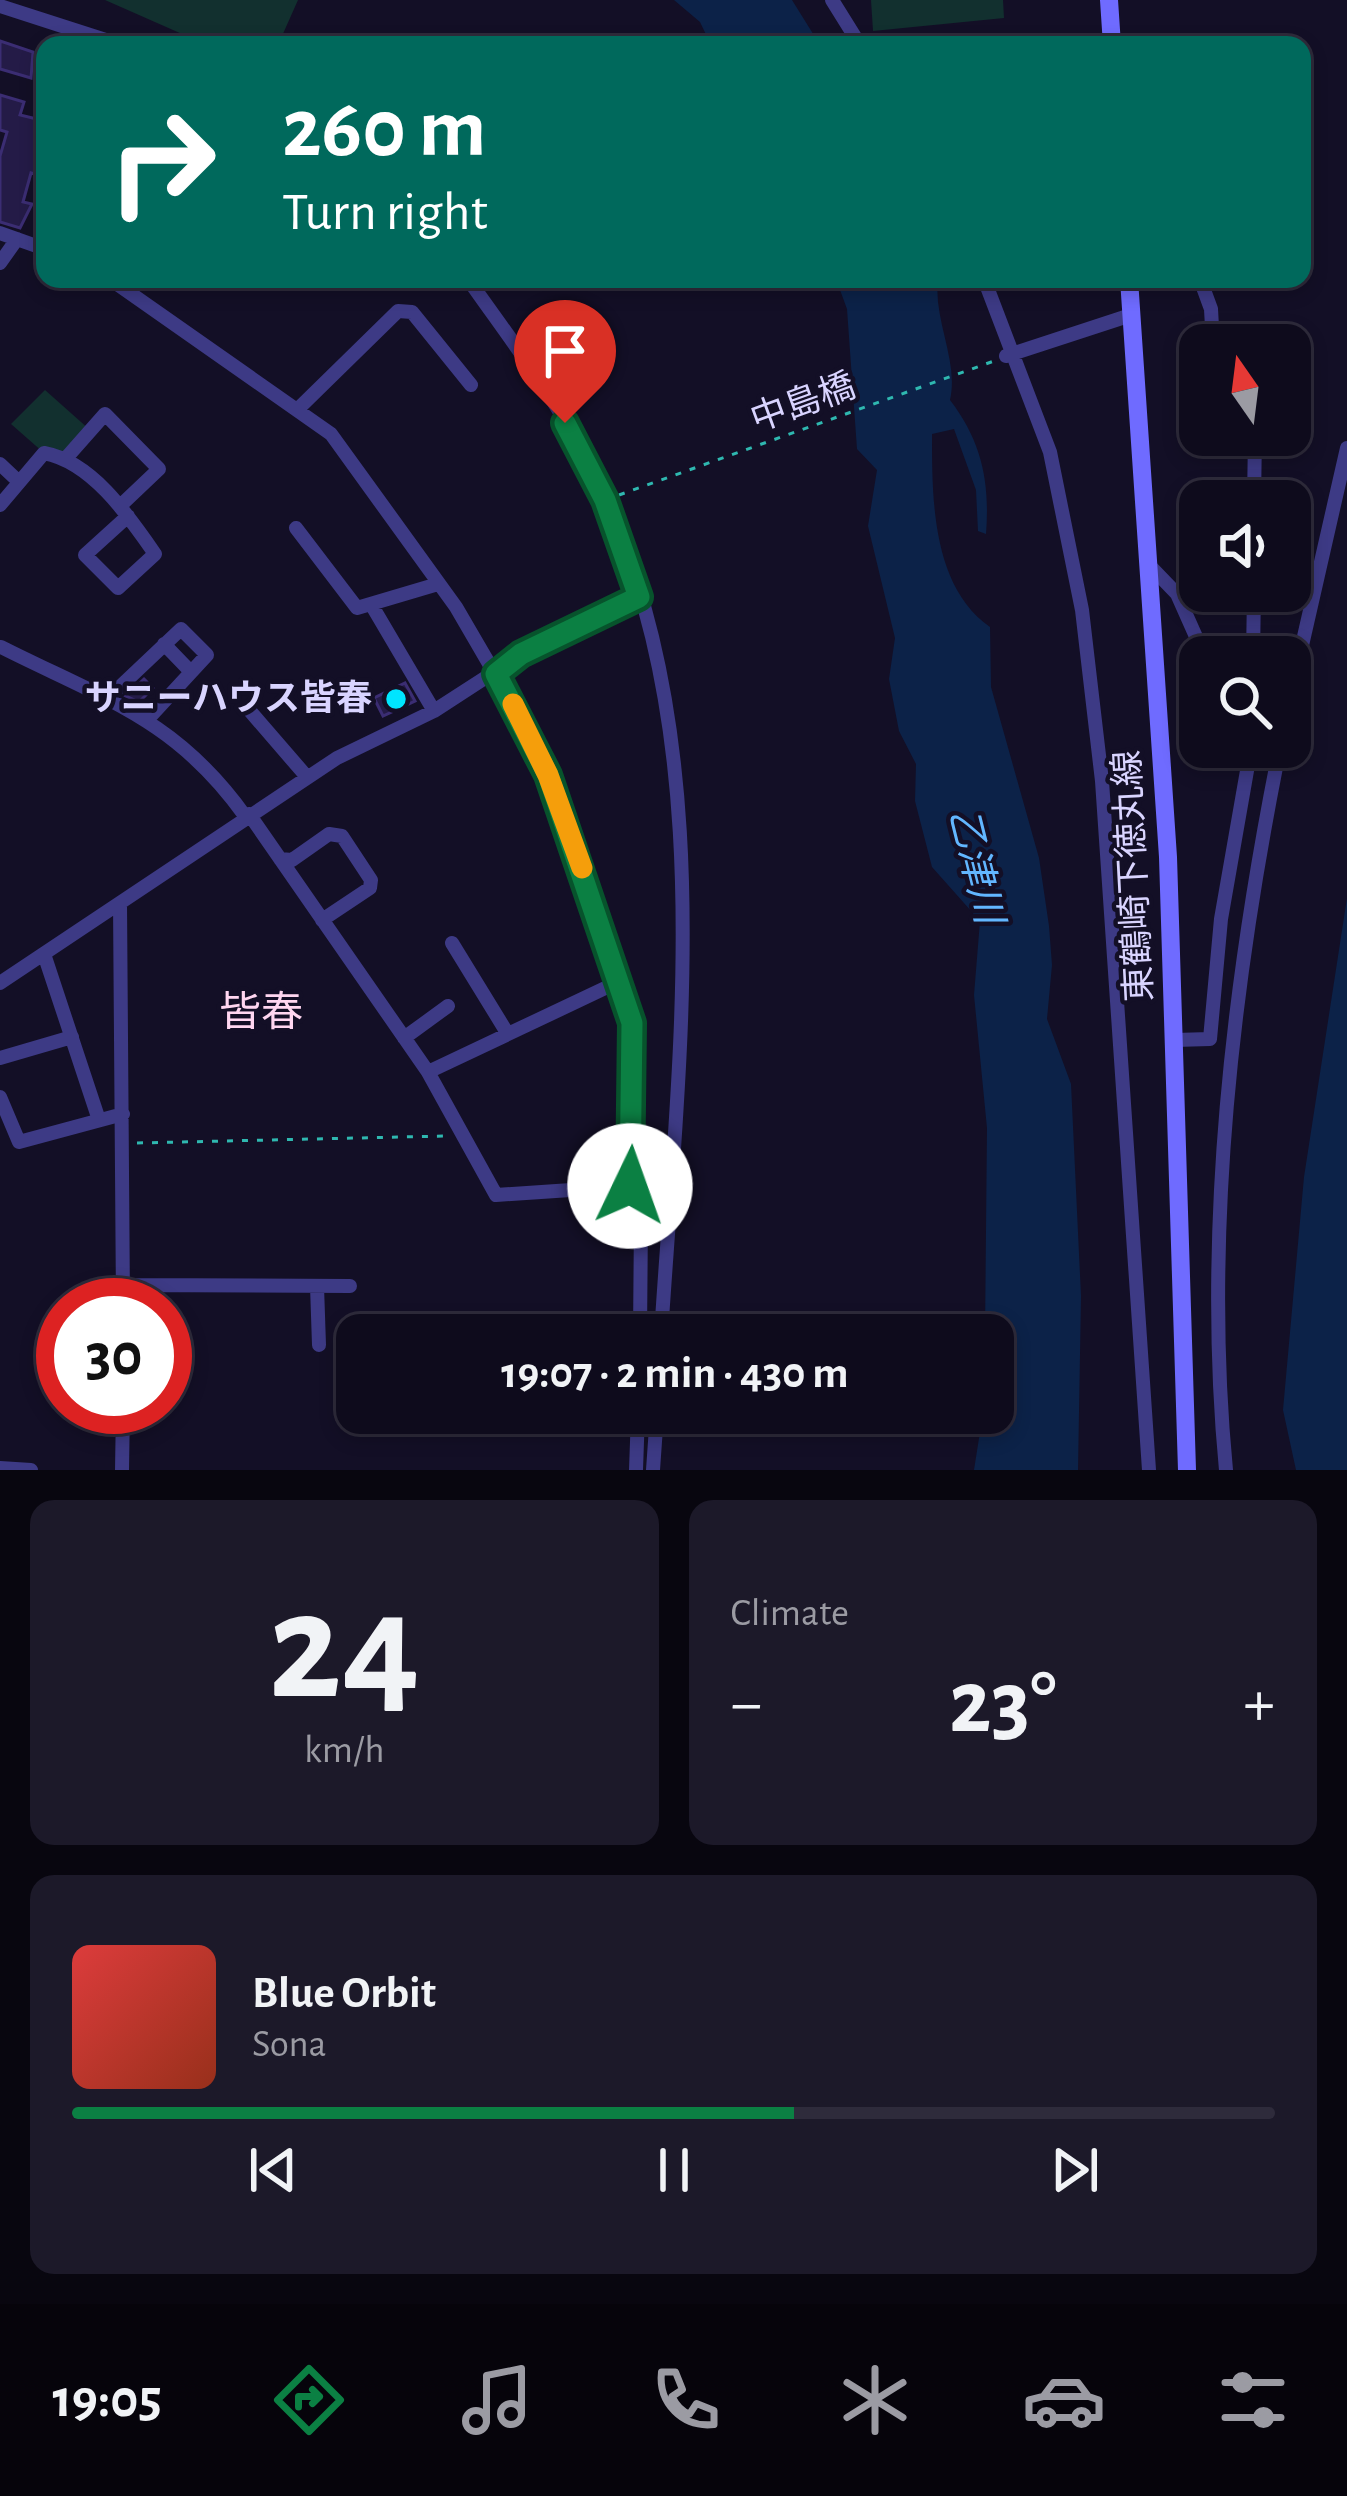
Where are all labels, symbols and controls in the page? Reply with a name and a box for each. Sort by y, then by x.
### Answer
icon: right [84,84,240,240]
text: 260 m [282,88,486,172]
text: Turn right [282,186,488,240]
pin [514,300,616,423]
icon: arrive [532,318,598,384]
north arrow [1179,324,1311,456]
map controls [1179,324,1311,768]
street label: 中島橋 [745,366,860,438]
button: sound [1179,480,1311,612]
button: search [1179,636,1311,768]
place label: サニーハウス皆春 [85,679,372,717]
marker: サニーハウス皆春 [383,686,409,712]
street label: 東鶴崎下徳丸線 [1107,749,1159,1003]
water label: 乙津川 [942,804,1011,931]
district label: 皆春 [219,990,303,1034]
position arrow [567,1123,693,1249]
speed limit sign: 30 [36,1278,192,1434]
text: 19:07 · 2 min · 430 m [501,1351,849,1396]
text: 24 [268,1571,420,1727]
text: Climate [731,1594,849,1633]
text: 23° [949,1659,1057,1749]
text: − [731,1671,762,1737]
text: + [1243,1671,1275,1737]
text: km/h [304,1731,384,1770]
text: Blue Orbit [252,1971,436,2016]
text: Sona [252,2025,327,2064]
icon: previous [240,2137,306,2203]
icon: pause [641,2137,707,2203]
icon: next [1042,2137,1108,2203]
icon: directions [267,2358,351,2442]
icon: music [455,2358,539,2442]
icon: phone [644,2358,728,2442]
icon: climate [833,2358,917,2442]
icon: car [1022,2358,1106,2442]
icon: filters [1211,2358,1295,2442]
text: 19:05 [52,2373,162,2427]

